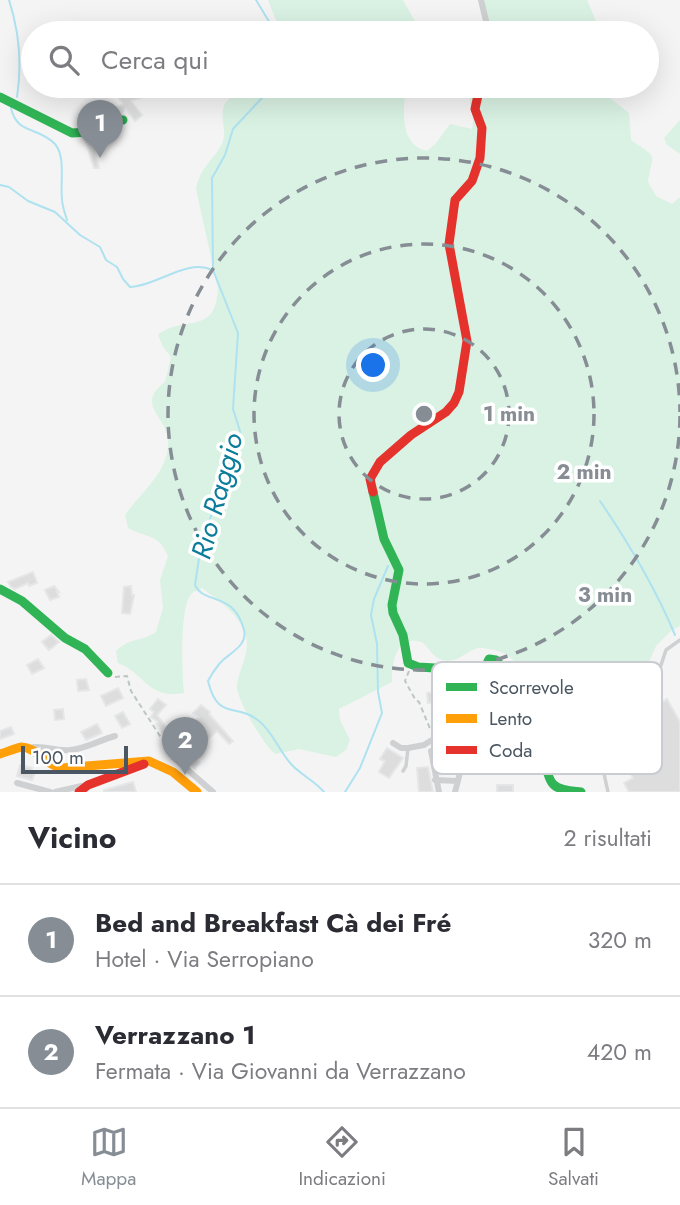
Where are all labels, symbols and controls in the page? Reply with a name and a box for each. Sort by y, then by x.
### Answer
search box [21,21,659,98]
icon: search [45,41,83,79]
text: Cerca qui [101,41,209,79]
pin: 1 [77,100,123,158]
your location [356,348,390,382]
text: 1 min [483,399,535,429]
centre of rings [412,402,436,426]
water label: Rio Raggio [180,428,254,564]
text: 2 min [556,457,612,487]
text: 3 min [578,580,632,610]
legend [432,662,662,774]
text: Scorrevole [489,674,574,701]
text: Lento [489,705,532,732]
pin: 2 [162,717,208,775]
text: Coda [489,737,532,764]
scale bar [21,743,128,775]
text: 100 m [32,744,84,771]
text: Vicino [28,816,116,859]
text: 2 risultati [563,821,652,855]
text: Bed and Breakfast Cà dei Fré [95,904,451,942]
text: 1 [45,923,57,957]
text: 320 m [588,923,652,957]
text: Hotel · Via Serropiano [95,942,314,976]
text: Verrazzano 1 [95,1016,256,1054]
text: 2 [43,1035,59,1069]
text: 420 m [587,1035,652,1069]
text: Fermata · Via Giovanni da Verrazzano [95,1054,466,1088]
tab: Mappa [81,1123,136,1192]
tab: Indicazioni [298,1123,386,1192]
tab: Salvati [548,1123,599,1192]

